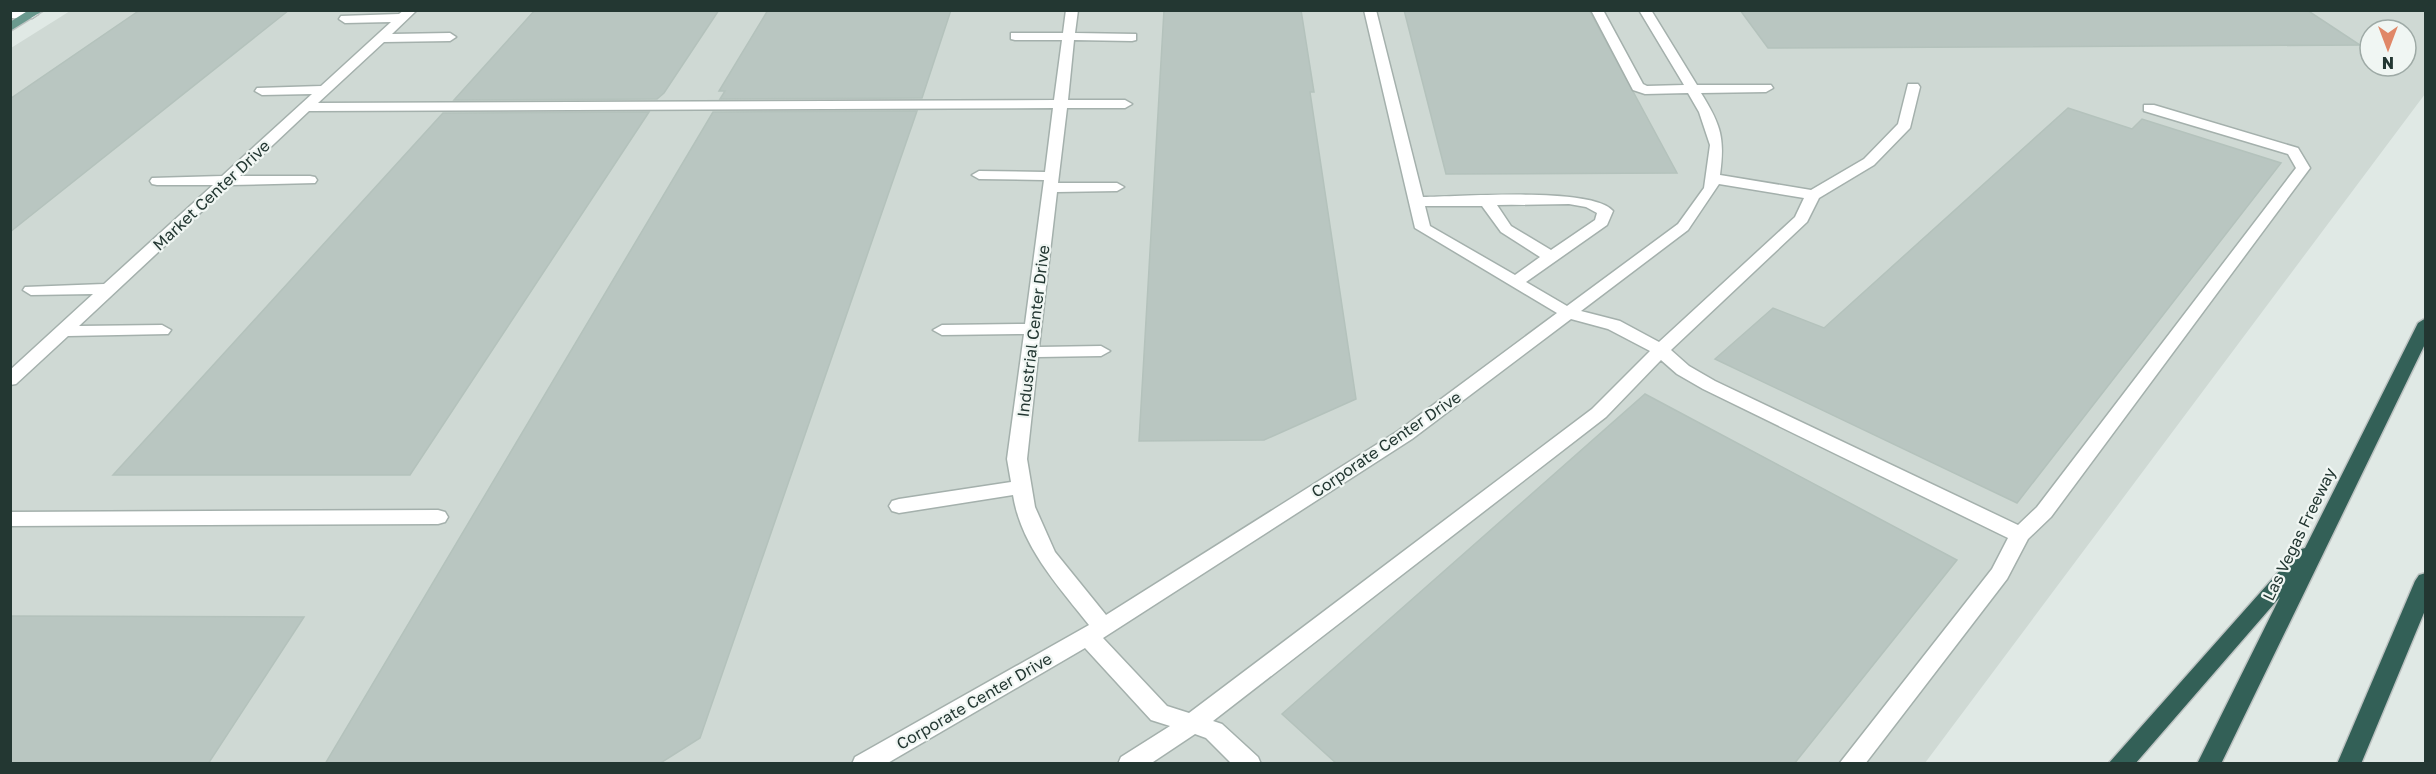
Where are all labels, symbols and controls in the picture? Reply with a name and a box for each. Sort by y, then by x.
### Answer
north arrow [2358,18,2418,78]
text: N [2382,53,2394,73]
street label: Market Center Drive [148,136,274,254]
street label: Industrial Center Drive [1013,244,1053,418]
street label: Corporate Center Drive [1307,386,1465,502]
street label: Las Vegas Freeway [2258,464,2340,604]
street label: Corporate Center Drive [893,648,1055,754]

